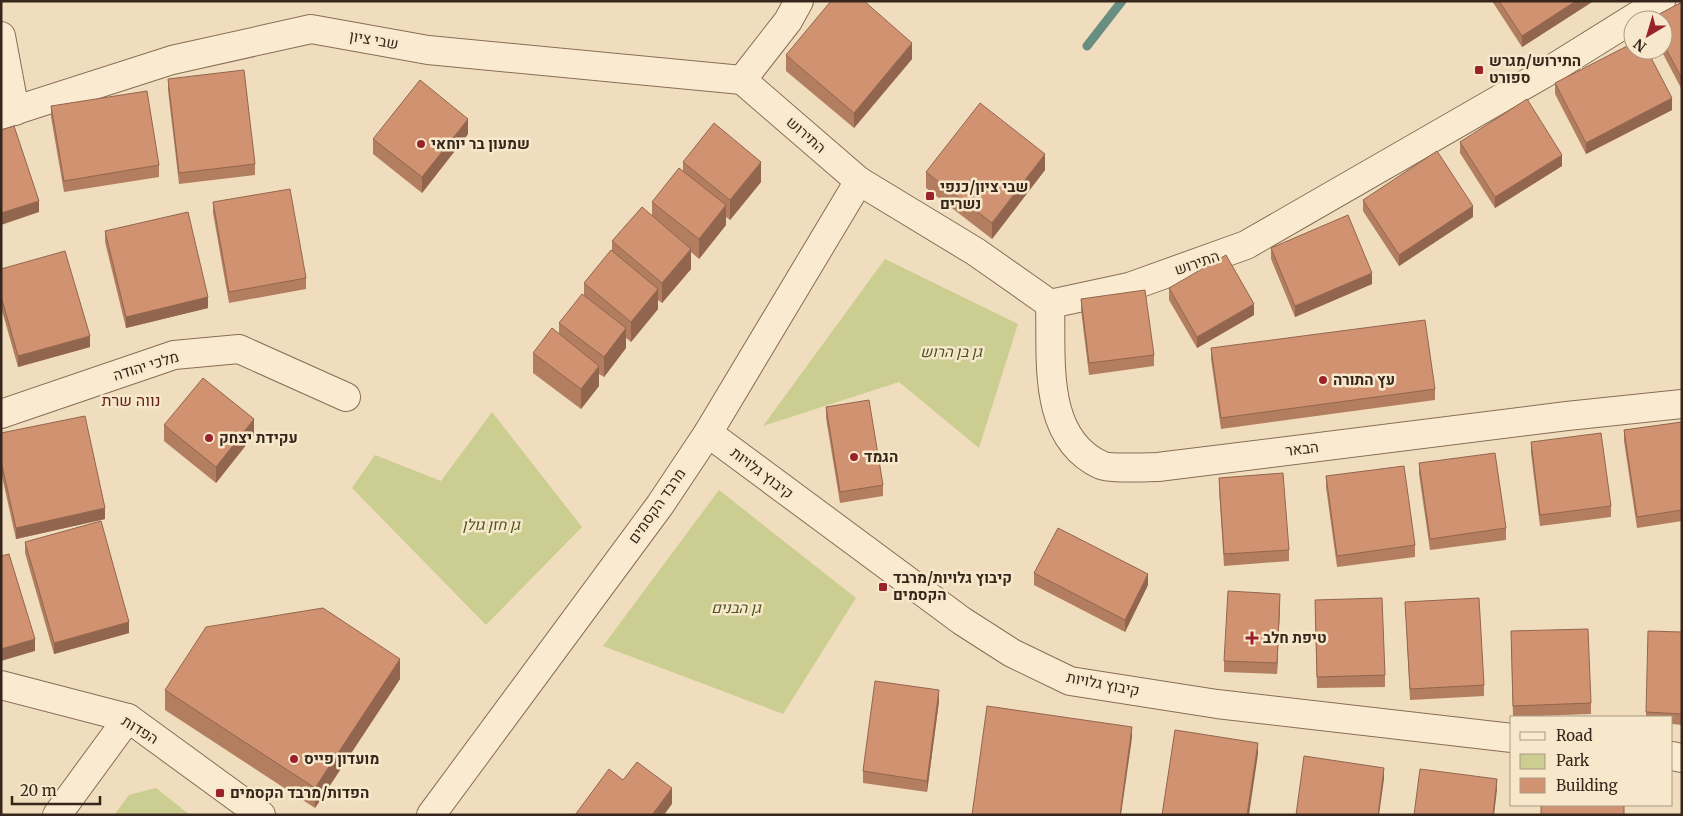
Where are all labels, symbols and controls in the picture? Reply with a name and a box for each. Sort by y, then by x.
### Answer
north arrow [1623,10,1673,60]
street label: שבי ציון [348,26,400,53]
text: N [1630,35,1650,56]
place label: התירוש/מגרש ספורט [1489,51,1581,87]
marker: התירוש/מגרש ספורט [1473,64,1485,76]
street label: התירוש [783,112,830,157]
place label: שמעון בר יוחאי [431,134,530,153]
marker: שמעון בר יוחאי [415,138,427,150]
place label: שבי ציון/כנפי נשרים [940,177,1028,213]
marker: שבי ציון/כנפי נשרים [924,190,936,202]
street label: התירוש [1172,246,1222,279]
park label: גן בן הרוש [920,342,983,361]
street label: מלכי יהודה [111,347,181,385]
place label: עץ התורה [1333,370,1395,389]
marker: עץ התורה [1317,374,1329,386]
district label: נווה שרת [102,390,160,410]
place label: עקידת יצחק [219,428,298,447]
marker: עקידת יצחק [203,432,215,444]
street label: הבאר [1284,437,1320,460]
street label: קיבוץ גלויות [727,443,798,502]
place label: הגמד [864,447,898,466]
marker: הגמד [848,451,860,463]
street label: מרבד הקסמים [624,464,689,547]
park label: גן חזן גולן [462,515,521,534]
place label: קיבוץ גלויות/מרבד הקסמים [893,568,1012,604]
marker: קיבוץ גלויות/מרבד הקסמים [877,581,889,593]
park label: גן הבנים [711,598,762,617]
place label: טיפת חלב [1263,628,1326,647]
marker: טיפת חלב [1245,631,1259,645]
street label: קיבוץ גלויות [1065,667,1141,700]
street label: הפדות [118,711,162,748]
legend [1510,716,1673,806]
text: Road [1556,726,1592,745]
place label: מועדון פייס [304,749,379,768]
text: Park [1556,751,1590,770]
marker: מועדון פייס [288,753,300,765]
scale bar [12,774,100,806]
text: Building [1556,776,1618,795]
text: 20 m [20,781,57,800]
place label: הפדות/מרבד הקסמים [230,783,369,802]
marker: הפדות/מרבד הקסמים [214,787,226,799]

